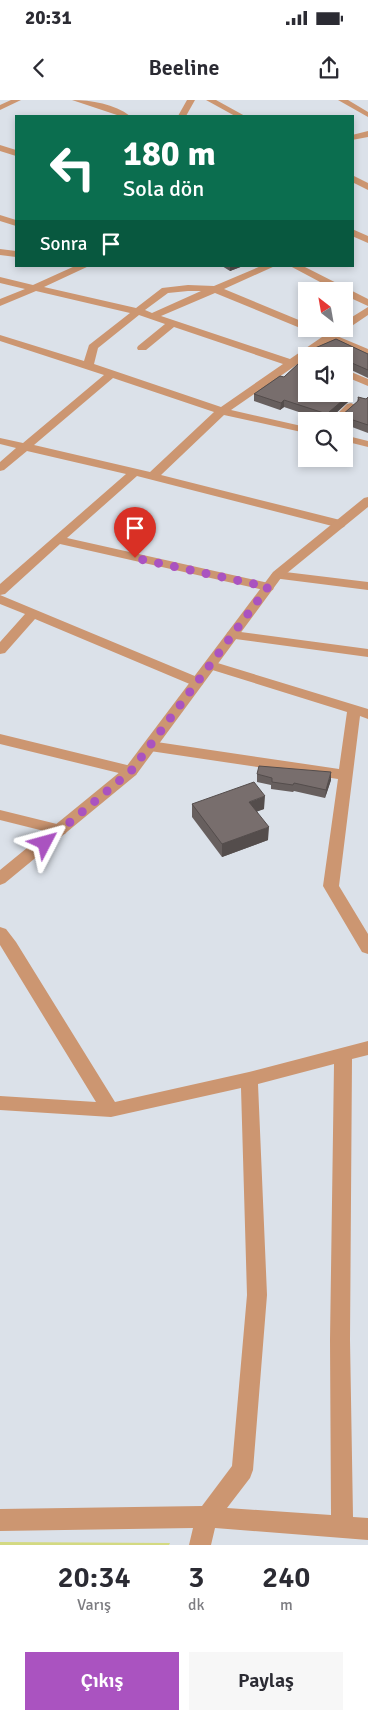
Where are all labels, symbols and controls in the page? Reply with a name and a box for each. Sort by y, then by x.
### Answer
text: 20:31 [25,6,72,30]
icon: back [25,54,53,82]
text: Beeline [148,54,220,81]
icon: share [315,54,343,82]
text: 180 m [123,132,216,175]
icon: left [40,135,105,200]
text: Sola dön [123,175,204,202]
icon: arrive [97,230,125,258]
text: Sonra [40,232,87,256]
north arrow [298,282,352,338]
map controls [298,282,353,467]
button: sound [298,347,353,402]
button: search [298,412,353,467]
pin [114,507,156,558]
icon: arrive [121,514,149,542]
position arrow [18,816,70,868]
text: 20:34 [57,1559,131,1596]
text: 3 [188,1559,204,1596]
text: 240 [262,1559,311,1596]
text: Varış [77,1595,111,1615]
text: dk [188,1595,205,1615]
text: m [280,1595,293,1615]
button: Çıkış [25,1652,179,1710]
button: Paylaş [189,1652,343,1710]

